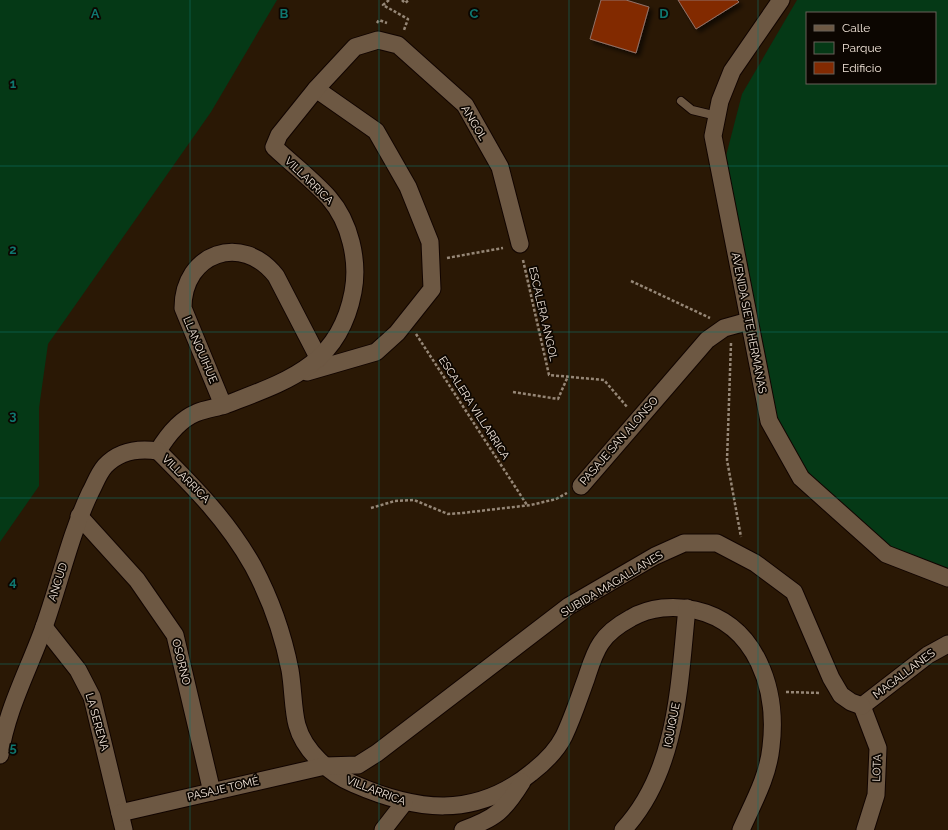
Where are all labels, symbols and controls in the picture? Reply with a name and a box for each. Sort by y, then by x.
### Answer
text: A [91,6,100,21]
text: B [280,6,289,21]
text: C [470,6,479,21]
text: D [659,6,669,21]
legend [806,12,936,84]
text: Calle [842,21,870,35]
text: Parque [842,41,882,55]
text: Edificio [842,61,882,75]
text: 1 [10,76,17,91]
street label: ANGOL [459,103,490,143]
street label: VILLARRICA [282,155,336,208]
text: 2 [9,242,17,257]
street label: AVENIDA SIETE HERMANAS [729,251,769,395]
street label: ESCALERA ANGOL [526,266,560,363]
street label: LLANQUIHUE [180,315,220,386]
street label: ESCALERA VILLARRICA [436,354,513,462]
street label: PASAJE SAN ALONSO [577,394,661,488]
text: 3 [9,408,17,423]
street label: VILLARRICA [159,452,213,506]
street label: SUBIDA MAGALLANES [559,548,666,620]
street label: ANCUD [46,561,70,603]
text: 4 [9,574,17,589]
street label: OSORNO [169,638,193,686]
street label: MAGALLANES [870,646,938,702]
street label: LA SERENA [83,692,112,753]
street label: IQUIQUE [661,701,683,748]
text: 5 [9,740,17,755]
street label: LOTA [870,753,884,782]
street label: PASAJE TOMÉ [186,773,260,804]
street label: VILLARRICA [345,774,408,808]

